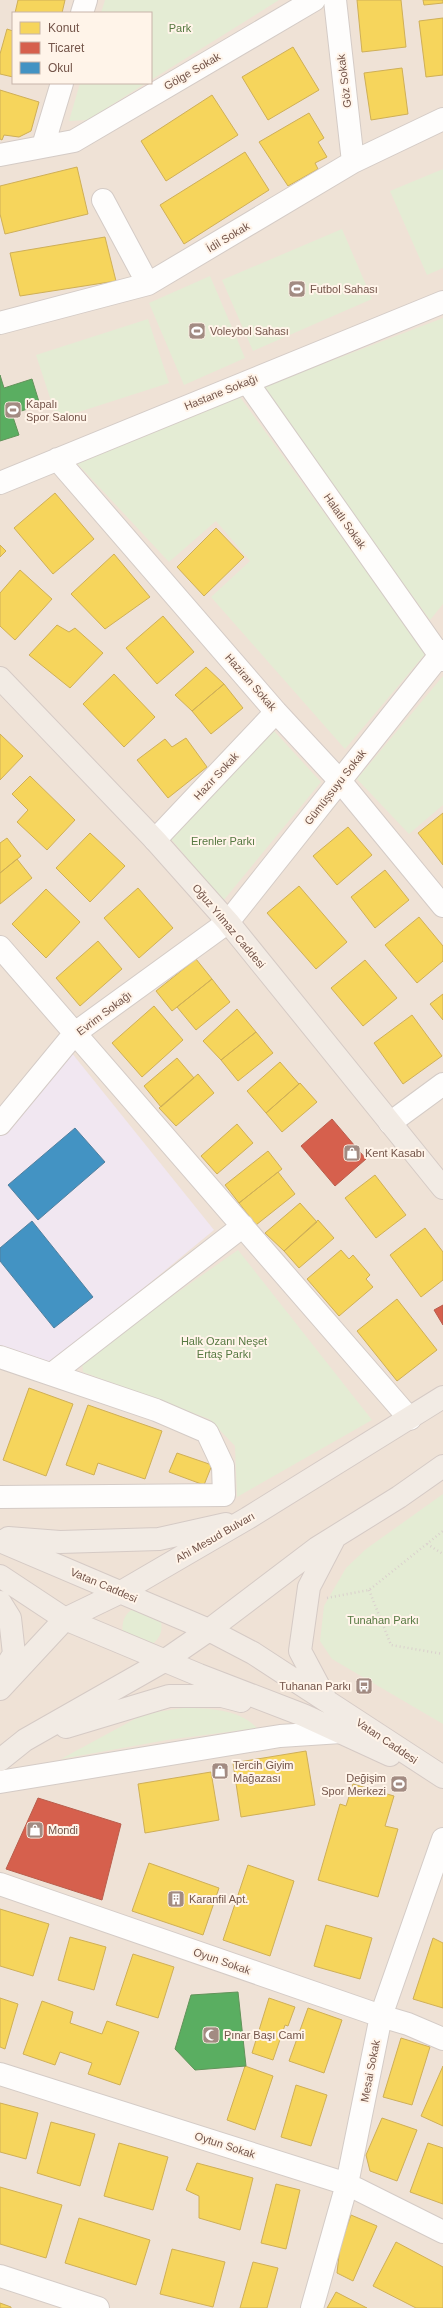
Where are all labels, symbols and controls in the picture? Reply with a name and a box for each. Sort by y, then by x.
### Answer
legend [12,12,152,84]
text: Konut [48,21,80,35]
park label: Park [169,22,192,34]
text: Ticaret [48,41,85,55]
street label: Gölge Sokak [162,50,223,92]
street label: Göz Sokak [335,53,353,108]
text: Okul [48,61,73,75]
street label: İdil Sokak [204,219,252,254]
sports icon: Futbol Sahası [287,279,307,299]
place label: Futbol Sahası [310,283,378,295]
sports icon: Voleybol Sahası [187,321,207,341]
place label: Voleybol Sahası [210,325,289,337]
street label: Hastane Sokağı [182,372,260,412]
place label: Kapalı Spor Salonu [26,398,87,423]
sports icon: Kapalı Spor Salonu [3,400,23,420]
street label: Halatlı Sokak [321,491,369,551]
street label: Haziran Sokak [223,651,279,713]
street label: Gümüşsuyu Sokak [302,747,368,827]
street label: Hazır Sokak [191,750,241,802]
park label: Erenler Parkı [191,835,255,847]
street label: Oğuz Yılmaz Caddesi [190,881,268,971]
street label: Evrim Sokağı [74,989,134,1037]
shop icon: Kent Kasabı [342,1143,362,1163]
place label: Kent Kasabı [365,1147,425,1159]
park label: Halk Ozanı Neşet Ertaş Parkı [181,1335,267,1360]
street label: Ahi Mesud Bulvarı [173,1509,257,1565]
street label: Vatan Caddesi [69,1566,139,1604]
park label: Tunahan Parkı [347,1614,419,1626]
bus stop icon: Tuhanan Parkı [354,1676,374,1696]
place label: Tuhanan Parkı [279,1680,351,1692]
street label: Vatan Caddesi [354,1716,420,1766]
place label: Tercih Giyim Mağazası [233,1759,294,1784]
shop icon: Tercih Giyim Mağazası [210,1761,230,1781]
place label: Değişim Spor Merkezi [321,1772,386,1797]
sports icon: Değişim Spor Merkezi [389,1774,409,1794]
shop icon: Mondi [25,1820,45,1840]
place label: Mondi [48,1824,78,1836]
building icon: Karanfil Apt. [166,1889,186,1909]
place label: Karanfil Apt. [189,1893,248,1905]
street label: Oyun Sokak [192,1946,253,1977]
mosque icon: Pınar Başı Cami [201,2025,221,2045]
place label: Pınar Başı Cami [224,2029,304,2041]
street label: Mesai Sokak [358,2038,382,2103]
street label: Oytun Sokak [193,2130,257,2161]

